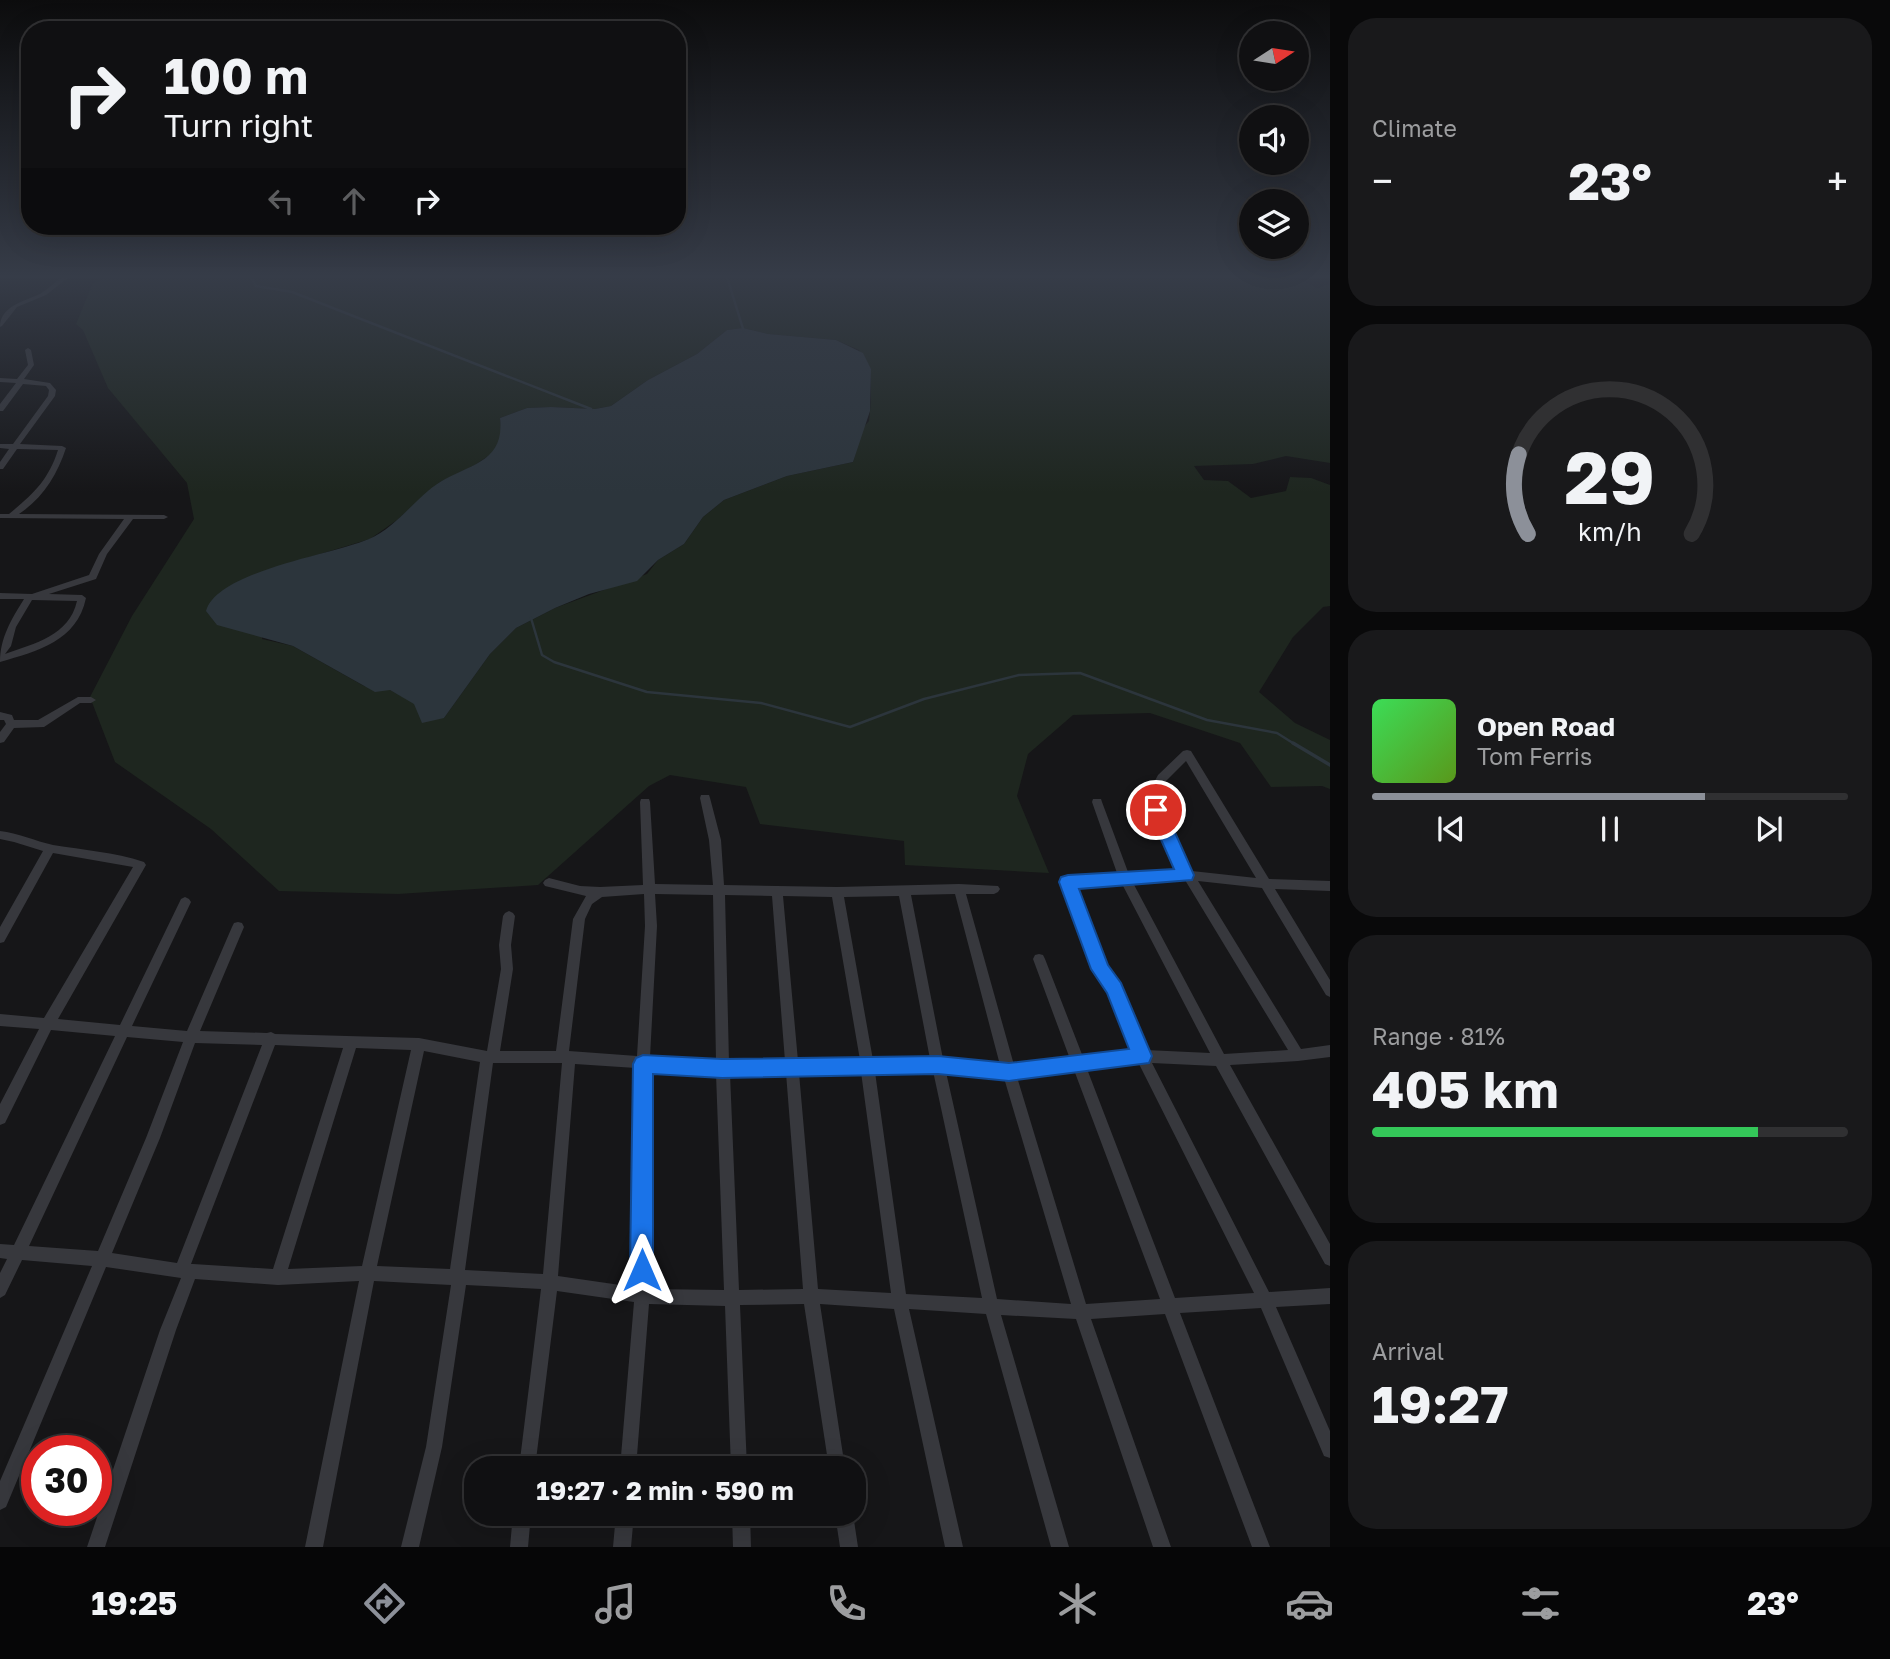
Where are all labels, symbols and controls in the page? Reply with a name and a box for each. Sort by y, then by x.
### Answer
north arrow [1239,21,1309,91]
map controls [1239,21,1309,259]
text: 100 m [164,46,308,105]
icon: right [49,49,140,140]
button: sound [1239,105,1309,175]
text: Turn right [164,106,313,144]
text: Climate [1372,114,1457,142]
text: 23° [1568,149,1652,211]
text: − [1372,158,1393,203]
text: + [1827,158,1848,203]
icon: left [262,182,300,220]
icon: ahead [335,182,373,220]
icon: right [408,182,446,220]
button: layers [1239,189,1309,259]
text: 29 [1565,433,1655,520]
text: km/h [1578,515,1642,546]
text: Open Road [1477,711,1615,742]
text: Tom Ferris [1477,742,1592,770]
pin [1126,780,1186,840]
icon: arrive [1137,791,1175,829]
icon: previous [1432,810,1470,848]
icon: pause [1591,810,1629,848]
icon: next [1750,810,1788,848]
text: Range · 81% [1372,1022,1505,1050]
text: 405 km [1372,1057,1559,1119]
position arrow [605,1233,679,1307]
text: Arrival [1372,1337,1444,1365]
text: 19:27 [1372,1372,1509,1434]
speed limit sign: 30 [21,1435,112,1526]
text: 19:27 · 2 min · 590 m [536,1475,794,1506]
icon: directions [360,1579,409,1628]
icon: music [591,1579,640,1628]
icon: phone [822,1579,871,1628]
icon: climate [1053,1579,1102,1628]
icon: car [1285,1579,1334,1628]
icon: filters [1516,1579,1565,1628]
text: 19:25 [91,1584,177,1622]
text: 23° [1747,1584,1799,1622]

